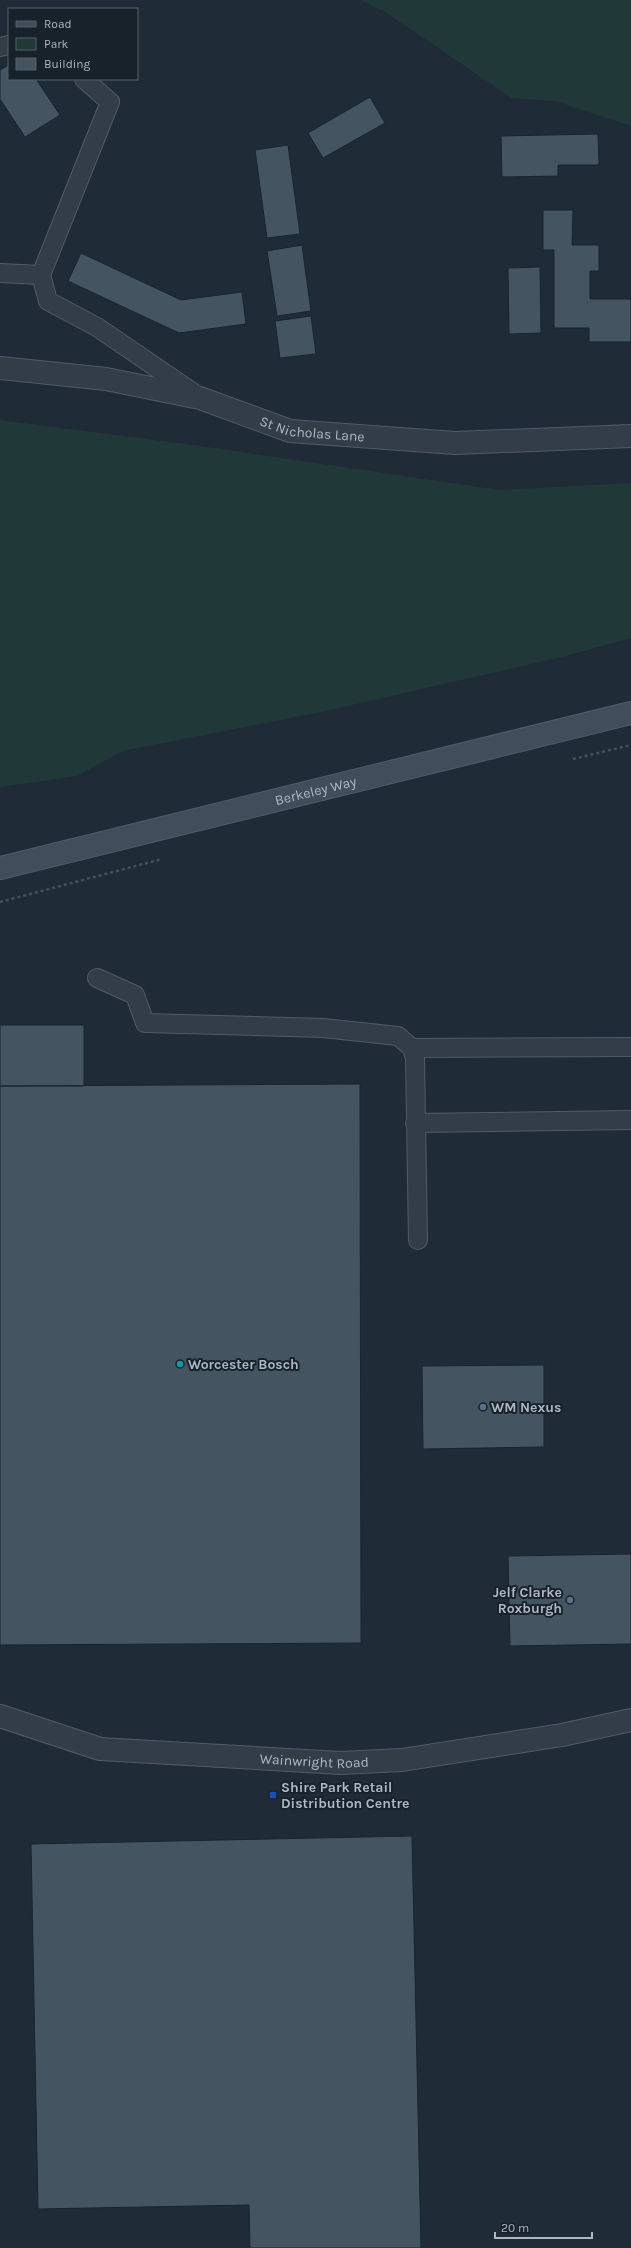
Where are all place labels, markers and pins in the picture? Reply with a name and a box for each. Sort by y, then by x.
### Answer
place label: Worcester Bosch [188,1356,299,1373]
marker: Worcester Bosch [175,1359,185,1369]
place label: WM Nexus [491,1399,561,1416]
marker: WM Nexus [478,1402,488,1412]
place label: Jelf Clarke Roxburgh [493,1584,562,1617]
marker: Jelf Clarke Roxburgh [565,1595,575,1605]
place label: Shire Park Retail Distribution Centre [281,1779,409,1812]
marker: Shire Park Retail Distribution Centre [268,1790,278,1800]

